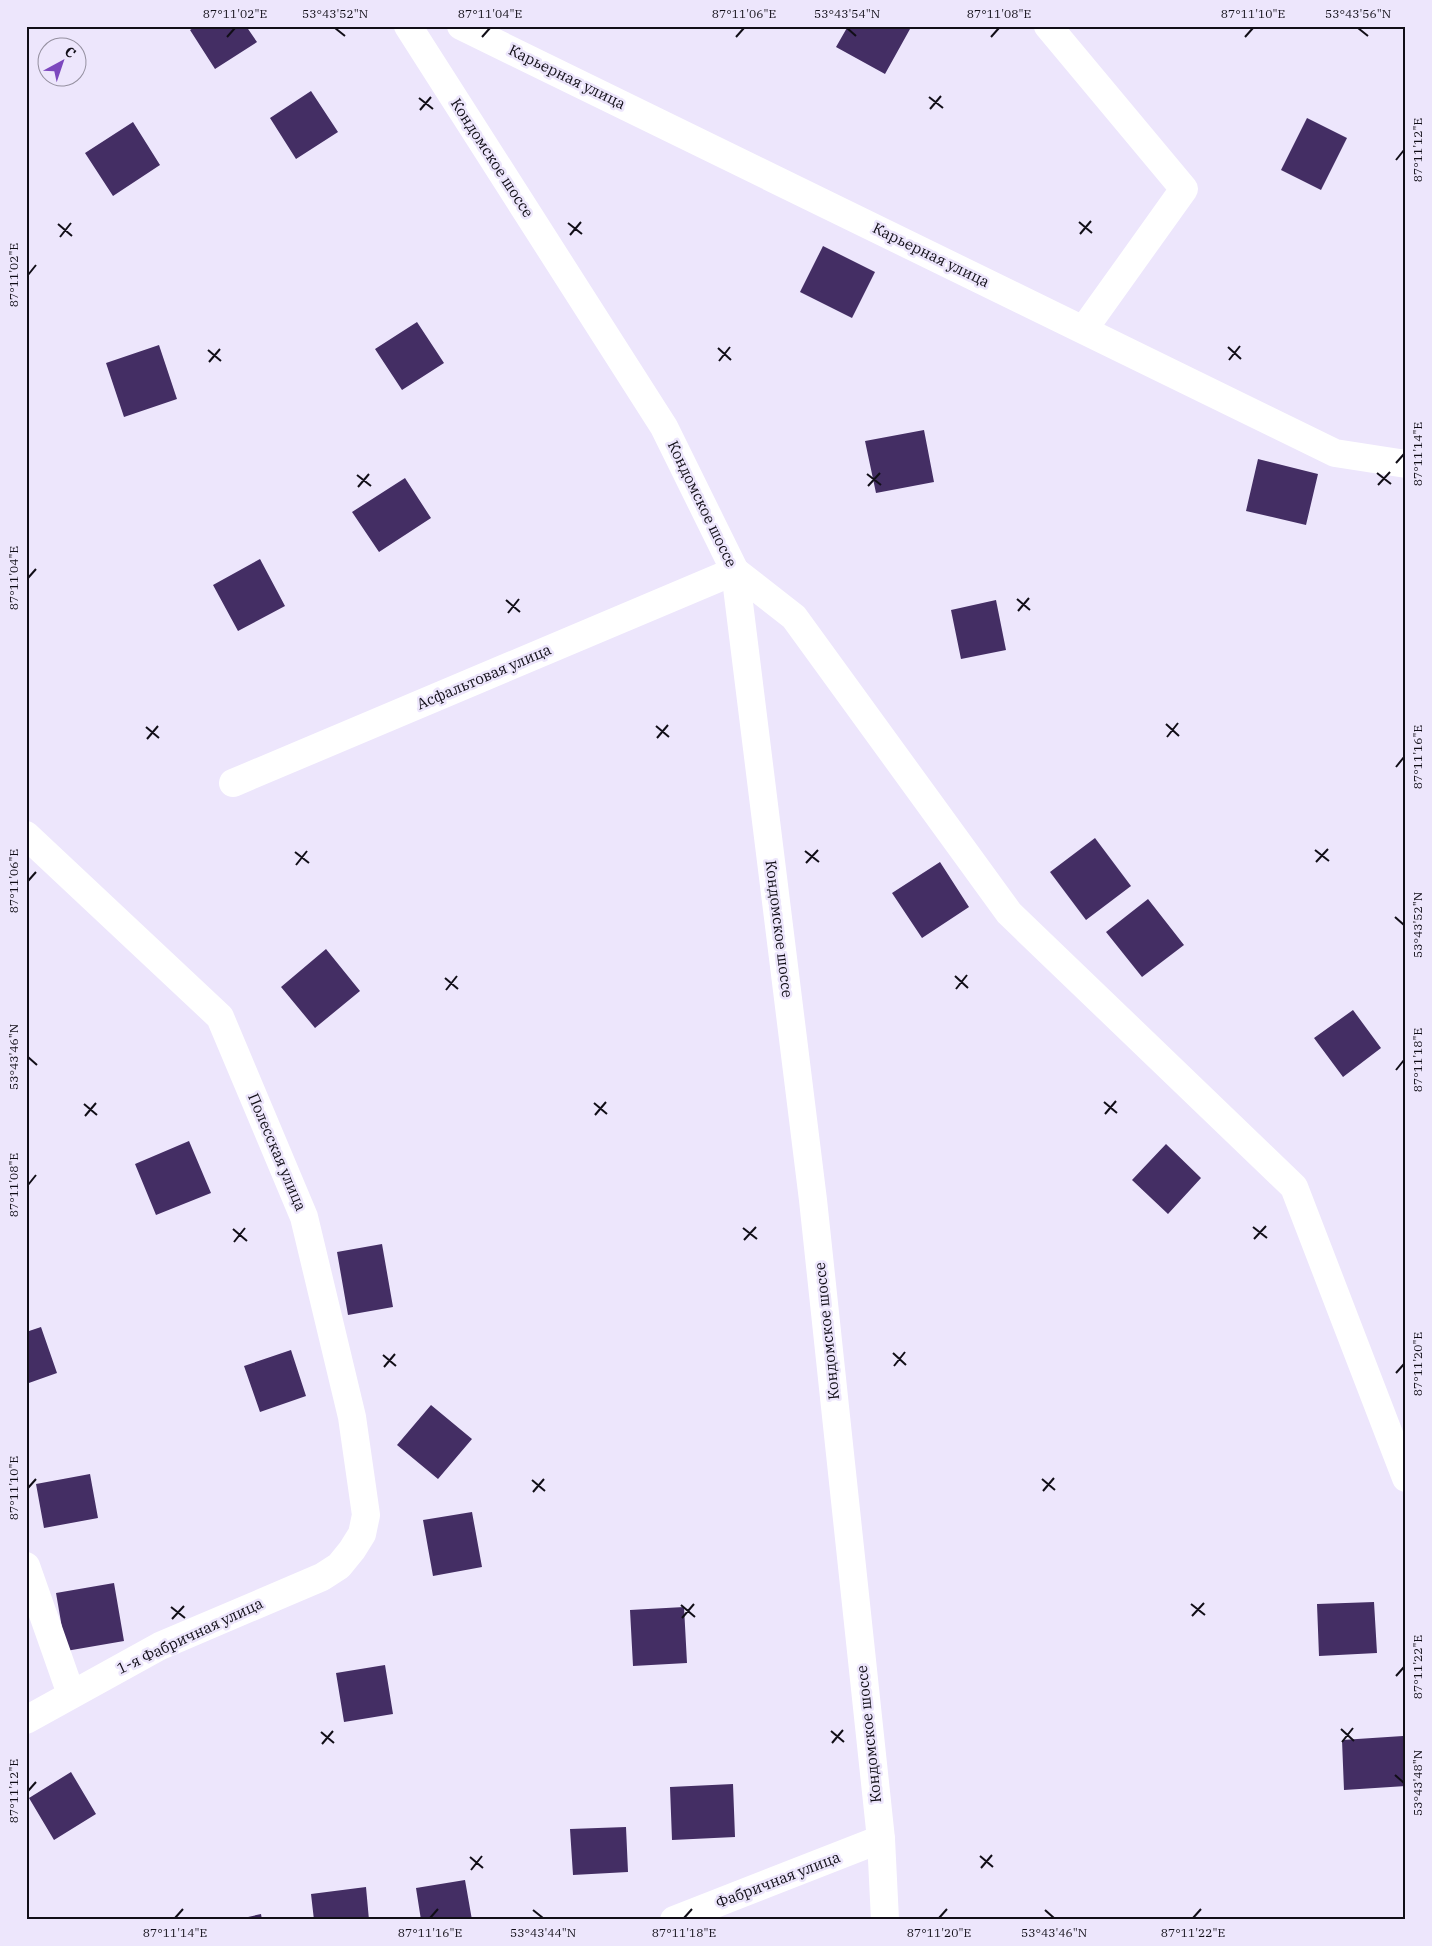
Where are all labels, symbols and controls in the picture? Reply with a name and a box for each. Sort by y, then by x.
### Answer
text: 87°11'02"E [203,6,267,21]
text: 53°43'52"N [302,6,368,21]
text: 87°11'04"E [458,6,522,21]
text: 87°11'06"E [712,6,776,21]
text: 53°43'54"N [814,6,880,21]
text: 87°11'08"E [967,6,1031,21]
text: 87°11'10"E [1221,6,1285,21]
text: 53°43'56"N [1325,6,1391,21]
north arrow [38,38,88,88]
street label: Карьерная улица [506,40,629,113]
text: С [61,42,80,62]
street label: Кондомское шоссе [447,95,538,221]
text: 87°11'12"E [1410,118,1425,182]
street label: Карьерная улица [870,218,993,291]
text: 87°11'02"E [6,243,21,307]
text: 87°11'14"E [1410,422,1425,486]
street label: Кондомское шоссе [664,437,741,570]
text: 87°11'04"E [6,546,21,610]
street label: Асфальтовая улица [414,640,554,713]
text: 87°11'16"E [1410,725,1425,789]
text: 87°11'06"E [6,849,21,913]
street label: Кондомское шоссе [762,859,797,999]
text: 53°43'52"N [1410,892,1425,958]
text: 53°43'46"N [6,1024,21,1090]
text: 87°11'18"E [1410,1028,1425,1092]
street label: Полесская улица [244,1090,311,1214]
text: 87°11'08"E [6,1153,21,1217]
street label: Кондомское шоссе [810,1261,843,1401]
text: 87°11'20"E [1410,1332,1425,1396]
text: 87°11'10"E [6,1456,21,1520]
street label: 1-я Фабричная улица [114,1593,266,1678]
text: 87°11'22"E [1410,1635,1425,1699]
street label: Кондомское шоссе [852,1664,885,1804]
text: 53°43'48"N [1410,1750,1425,1816]
text: 87°11'12"E [6,1759,21,1823]
street label: Фабричная улица [713,1847,843,1912]
text: 87°11'14"E [143,1925,207,1940]
text: 87°11'16"E [398,1925,462,1940]
text: 53°43'44"N [510,1925,576,1940]
text: 87°11'18"E [652,1925,716,1940]
text: 87°11'20"E [907,1925,971,1940]
text: 53°43'46"N [1021,1925,1087,1940]
text: 87°11'22"E [1161,1925,1225,1940]

